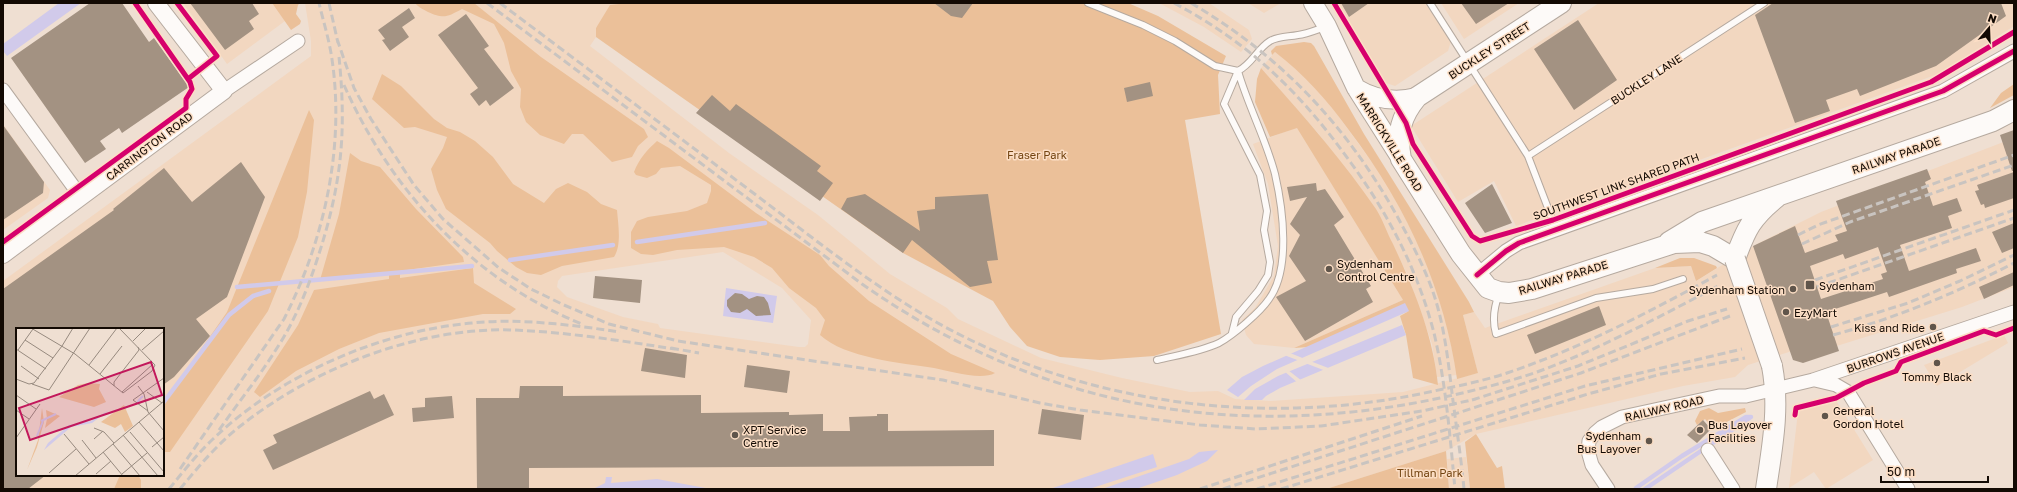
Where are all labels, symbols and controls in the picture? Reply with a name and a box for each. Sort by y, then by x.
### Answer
north arrow [1969,8,2009,48]
text: N [1986,11,1998,26]
street label: BUCKLEY STREET [1446,19,1532,81]
street label: BUCKLEY LANE [1608,51,1684,107]
street label: MARRICKVILLE ROAD [1354,90,1426,194]
street label: CARRINGTON ROAD [103,109,195,183]
street label: RAILWAY PARADE [1850,134,1942,176]
park label: Fraser Park [1007,148,1067,161]
street label: SOUTHWEST LINK SHARED PATH [1531,150,1701,222]
place label: Sydenham Control Centre [1337,257,1415,283]
street label: RAILWAY PARADE [1517,257,1610,297]
marker: Sydenham Control Centre [1324,264,1334,274]
marker: Sydenham [1804,279,1816,291]
place label: Sydenham [1819,279,1875,292]
place label: Sydenham Station [1689,283,1785,296]
marker: Sydenham Station [1788,284,1798,294]
place label: EzyMart [1794,306,1837,319]
marker: EzyMart [1781,307,1791,317]
place label: Kiss and Ride [1854,321,1925,334]
marker: Kiss and Ride [1928,322,1938,332]
inset map [16,328,164,476]
street label: BURROWS AVENUE [1845,329,1946,375]
marker: Tommy Black [1932,358,1942,368]
place label: Tommy Black [1902,370,1972,383]
street label: RAILWAY ROAD [1623,393,1705,423]
place label: General Gordon Hotel [1833,404,1904,430]
marker: General Gordon Hotel [1820,411,1830,421]
place label: Bus Layover Facilities [1708,418,1773,444]
place label: XPT Service Centre [743,423,806,449]
marker: Bus Layover Facilities [1695,425,1705,435]
place label: Sydenham Bus Layover [1577,429,1642,455]
marker: XPT Service Centre [730,430,740,440]
marker: Sydenham Bus Layover [1644,436,1654,446]
scale bar [1881,458,1988,484]
text: 50 m [1887,464,1915,479]
park label: Tillman Park [1397,466,1463,479]

